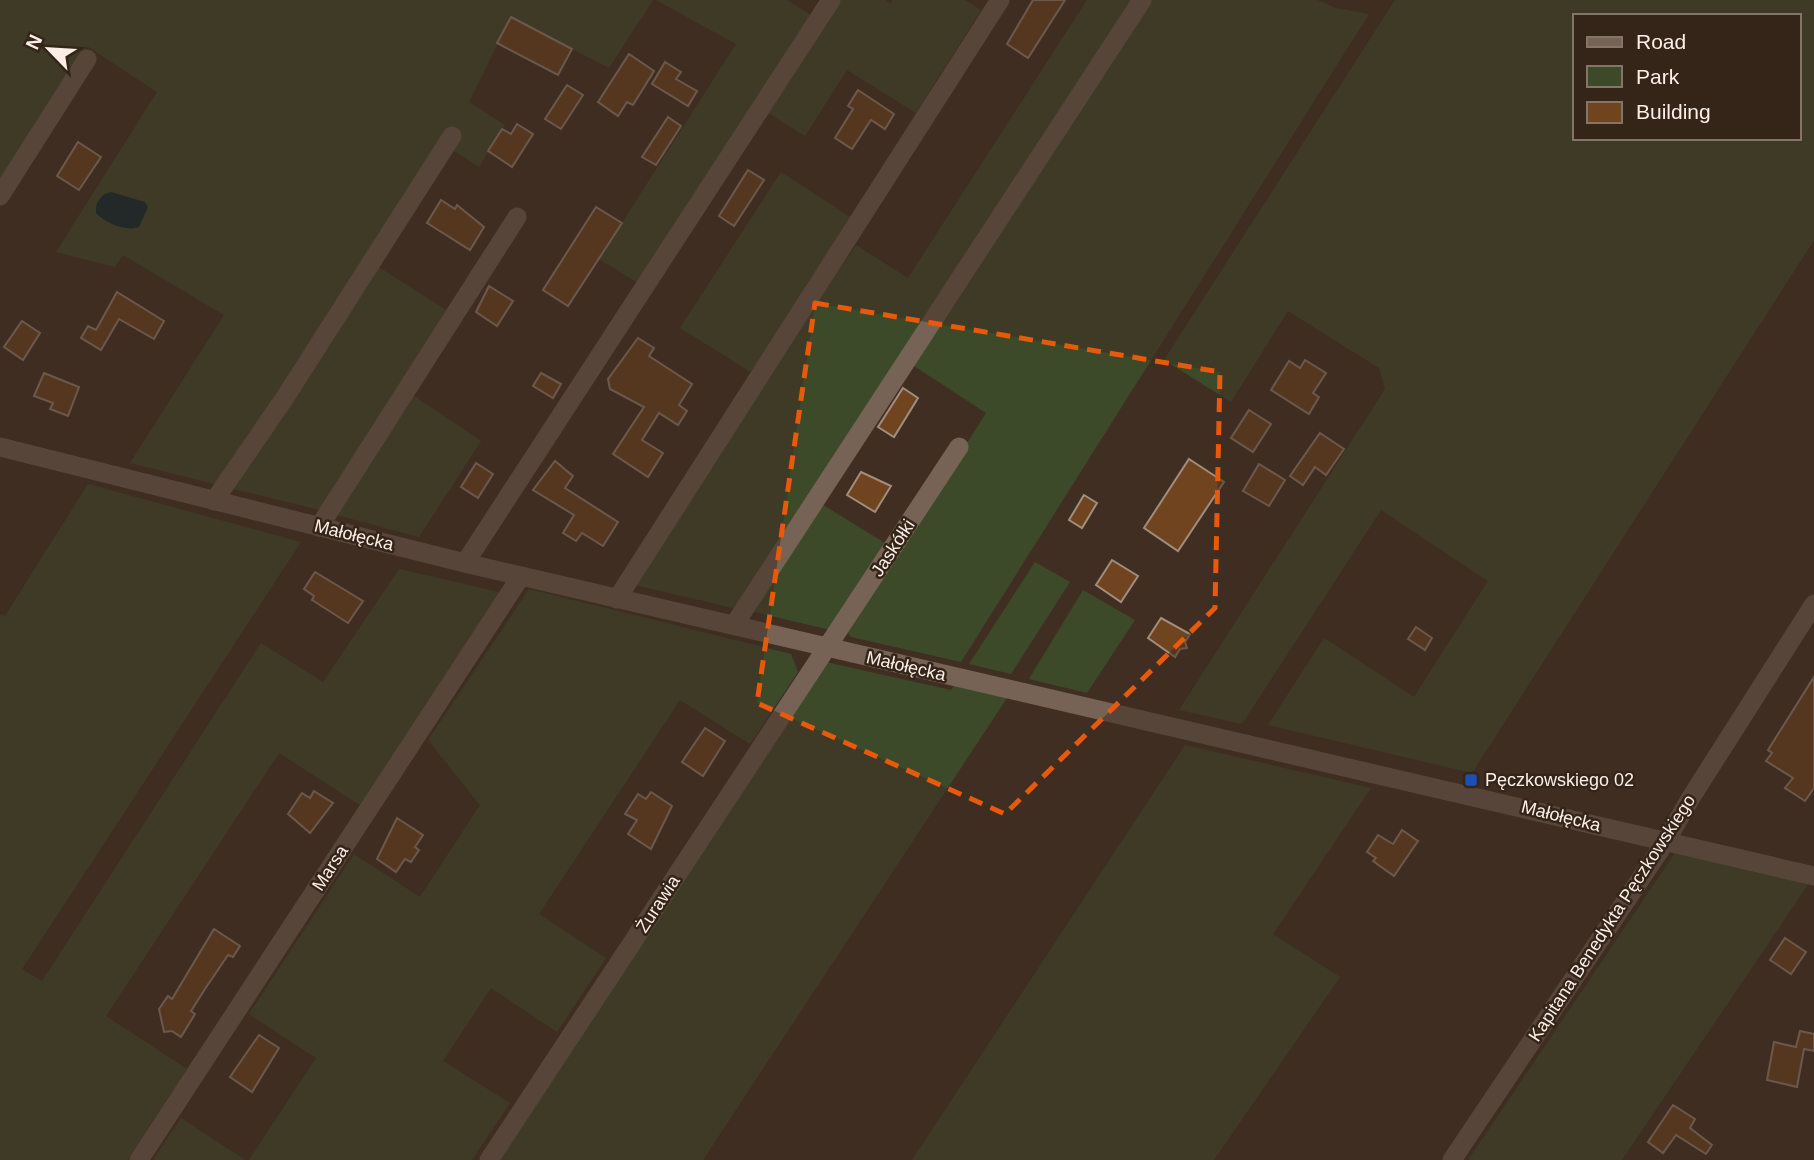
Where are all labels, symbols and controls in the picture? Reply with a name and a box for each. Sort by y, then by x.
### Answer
north arrow [14,14,84,84]
legend [1573,14,1800,140]
text: Road [1636,30,1686,53]
text: N [22,31,46,53]
text: Park [1636,65,1680,88]
text: Building [1636,100,1711,123]
street label: Małołęcka [312,515,397,555]
street label: Jaskółki [867,516,919,580]
street label: Małołęcka [864,647,949,685]
place label: Pęczkowskiego 02 [1485,770,1634,790]
marker: Pęczkowskiego 02 [1463,772,1479,788]
street label: Kapitana Benedykta Pęczkowskiego [1525,791,1699,1045]
street label: Małołęcka [1519,796,1604,836]
street label: Marsa [308,841,353,894]
street label: Żurawia [632,871,684,936]

